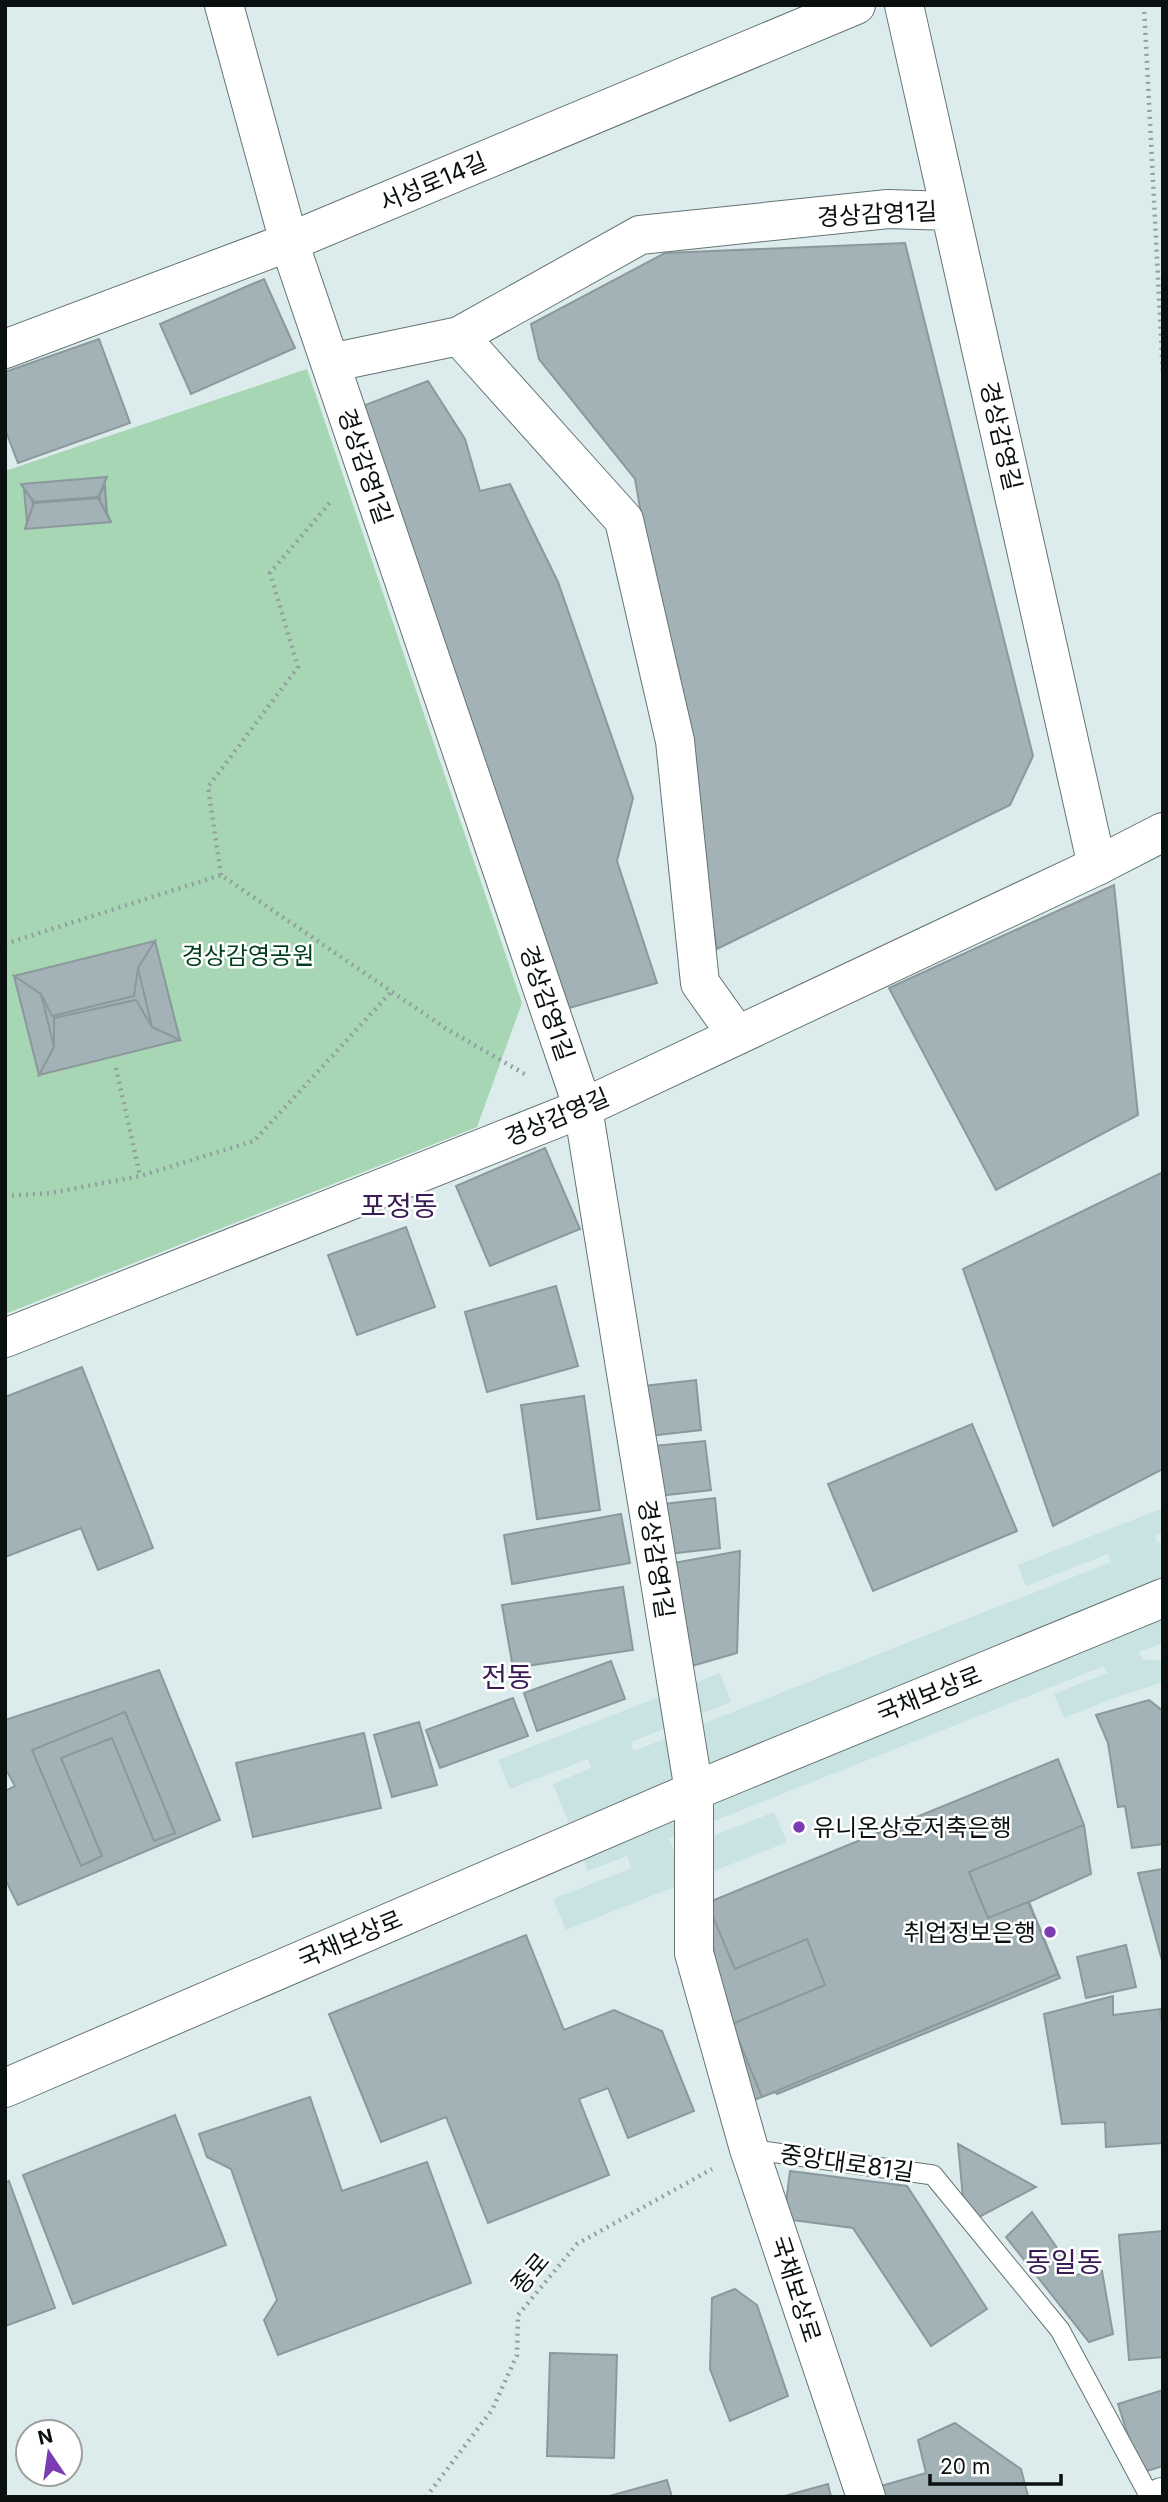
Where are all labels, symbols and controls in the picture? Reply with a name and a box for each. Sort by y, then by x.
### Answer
street label: 서성로14길 [375,146,491,218]
street label: 경상감영1길 [816,196,938,232]
street label: 경상감영길 [974,379,1028,493]
street label: 경상감영1길 [332,404,398,528]
park label: 경상감영공원 [182,941,314,970]
street label: 경상감영1길 [514,941,580,1065]
street label: 경상감영길 [501,1082,613,1152]
district label: 포정동 [360,1189,438,1223]
street label: 경상감영1길 [632,1497,680,1621]
district label: 전동 [481,1660,533,1694]
street label: 국채보상로 [872,1660,986,1728]
place label: 유니온상호저축은행 [813,1813,1012,1842]
marker: 유니온상호저축은행 [791,1819,807,1835]
street label: 국채보상로 [294,1904,406,1974]
place label: 취업정보은행 [904,1918,1036,1947]
marker: 취업정보은행 [1042,1924,1058,1940]
street label: 중앙대로81길 [778,2139,916,2187]
street label: 국채보상로 [765,2232,827,2346]
district label: 동일동 [1025,2245,1103,2279]
street label: 종로 [505,2247,555,2299]
north arrow [14,2418,84,2488]
text: N [36,2424,55,2450]
scale bar [930,2442,1061,2486]
text: 20 m [940,2454,990,2479]

